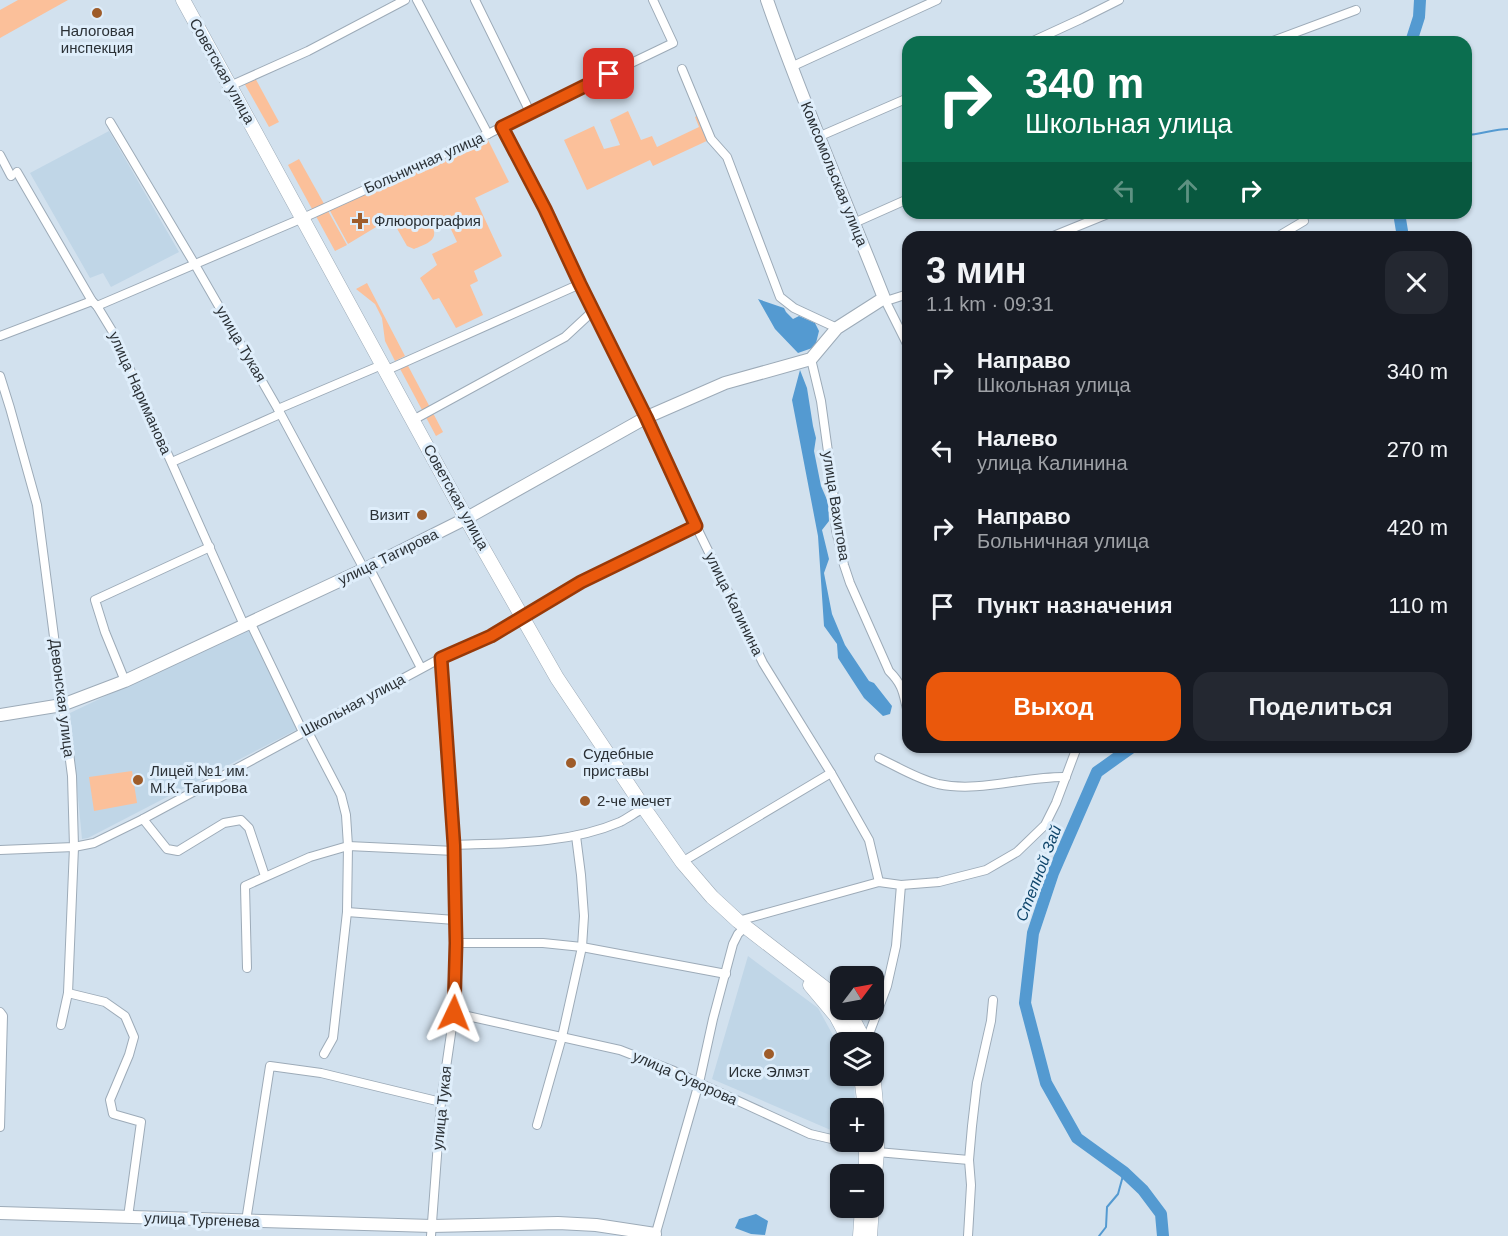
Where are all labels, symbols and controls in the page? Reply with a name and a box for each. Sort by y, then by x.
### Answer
marker: Налоговая инспекция [90,6,104,20]
street label: Советская улица [186,15,259,127]
place label: Налоговая инспекция [60,22,134,56]
pin [583,48,634,99]
icon: arrive [592,57,625,90]
icon: right [926,60,1004,138]
text: 340 m [1025,60,1144,107]
street label: Комсомольская улица [798,99,872,249]
text: Школьная улица [1025,109,1232,139]
street label: Больничная улица [361,128,487,197]
icon: left [1108,174,1141,207]
icon: ahead [1171,174,1204,207]
icon: right [1234,174,1267,207]
marker: Флюорография [351,212,369,230]
place label: Флюорография [374,212,481,229]
text: 3 мин [926,250,1027,291]
button: close [1385,251,1448,314]
text: 1.1 km · 09:31 [926,293,1054,315]
street label: улица Тукая [213,303,270,385]
street label: улица Нариманова [106,329,175,457]
text: Направо [977,348,1071,373]
icon: right [926,356,959,389]
text: 340 m [1387,359,1448,384]
text: Школьная улица [977,374,1131,396]
text: Налево [977,426,1058,451]
icon: left [926,434,959,467]
text: 270 m [1387,437,1448,462]
street label: Советская улица [420,441,493,553]
street label: улица Вахитова [819,450,854,563]
text: улица Калинина [977,452,1128,474]
text: Направо [977,504,1071,529]
place label: Визит [369,506,410,523]
marker: Визит [415,508,429,522]
icon: right [926,512,959,545]
text: 420 m [1387,515,1448,540]
street label: улица Тагирова [335,525,441,588]
text: Больничная улица [977,530,1149,552]
street label: улица Калинина [702,549,767,659]
icon: arrive [926,590,959,623]
text: Пункт назначения [977,593,1173,618]
text: 110 m [1388,593,1448,618]
street label: Девонская улица [47,638,78,759]
street label: Школьная улица [298,670,408,739]
button: Выход [926,672,1181,741]
button: Поделиться [1193,672,1448,741]
place label: Судебные приставы [583,745,654,779]
marker: Судебные приставы [564,756,578,770]
place label: Лицей №1 им. М.К. Тагирова [150,762,249,796]
marker: Лицей №1 им. М.К. Тагирова [131,773,145,787]
place label: 2-че мечет [597,792,671,809]
marker: 2-че мечет [578,794,592,808]
water label: Степной Зай [1012,823,1065,923]
north arrow [830,966,884,1020]
map controls [830,966,884,1218]
position arrow [422,981,486,1045]
button: layers [830,1032,884,1086]
street label: улица Суворова [630,1047,741,1108]
marker: Иске Элмэт [762,1047,776,1061]
place label: Иске Элмэт [728,1063,810,1080]
street label: улица Тукая [429,1065,454,1151]
button: + [830,1098,884,1152]
button: − [830,1164,884,1218]
street label: улица Тургенева [144,1209,261,1230]

